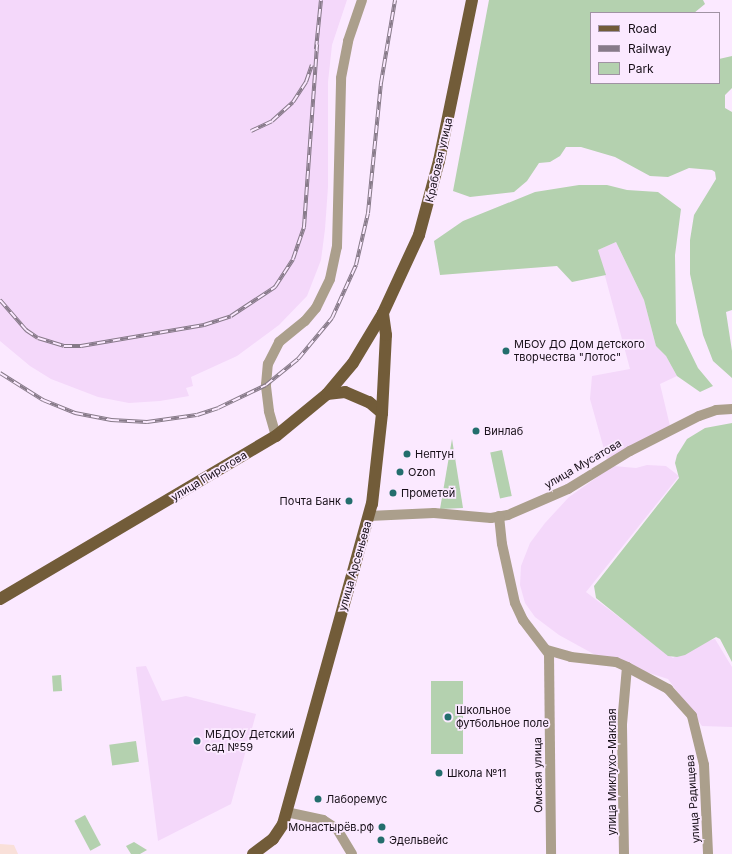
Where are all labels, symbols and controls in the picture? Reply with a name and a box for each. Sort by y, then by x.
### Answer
legend [590,12,720,84]
text: Road [628,21,657,36]
text: Railway [628,41,671,56]
text: Park [628,61,654,76]
street label: Крабовая улица [423,116,455,204]
place label: МБОУ ДО Дом детского творчества "Лотос" [514,338,645,364]
marker: МБОУ ДО Дом детского творчества "Лотос" [501,346,511,356]
place label: Винлаб [484,424,523,438]
marker: Винлаб [471,426,481,436]
street label: улица Мусатова [542,437,624,491]
place label: Нептун [415,447,454,461]
street label: улица Пирогова [169,448,249,504]
marker: Нептун [402,449,412,459]
place label: Ozon [408,465,435,479]
marker: Ozon [395,467,405,477]
place label: Прометей [401,486,455,500]
marker: Прометей [388,488,398,498]
place label: Почта Банк [280,494,341,508]
marker: Почта Банк [344,496,354,506]
street label: улица Арсеньева [336,520,374,612]
place label: Школьное футбольное поле [456,704,549,730]
street label: улица Миклухо-Маклая [605,708,619,836]
marker: Школьное футбольное поле [443,712,453,722]
place label: МБДОУ Детский сад №59 [205,728,295,754]
marker: МБДОУ Детский сад №59 [192,736,202,746]
street label: Омская улица [531,737,545,813]
street label: улица Радищева [683,754,703,844]
place label: Школа №11 [447,766,506,780]
marker: Школа №11 [434,768,444,778]
place label: Лаборемус [326,792,387,806]
marker: Лаборемус [313,794,323,804]
place label: Монастырёв.рф [288,820,374,834]
marker: Монастырёв.рф [377,822,387,832]
place label: Эдельвейс [389,833,448,847]
marker: Эдельвейс [376,835,386,845]

